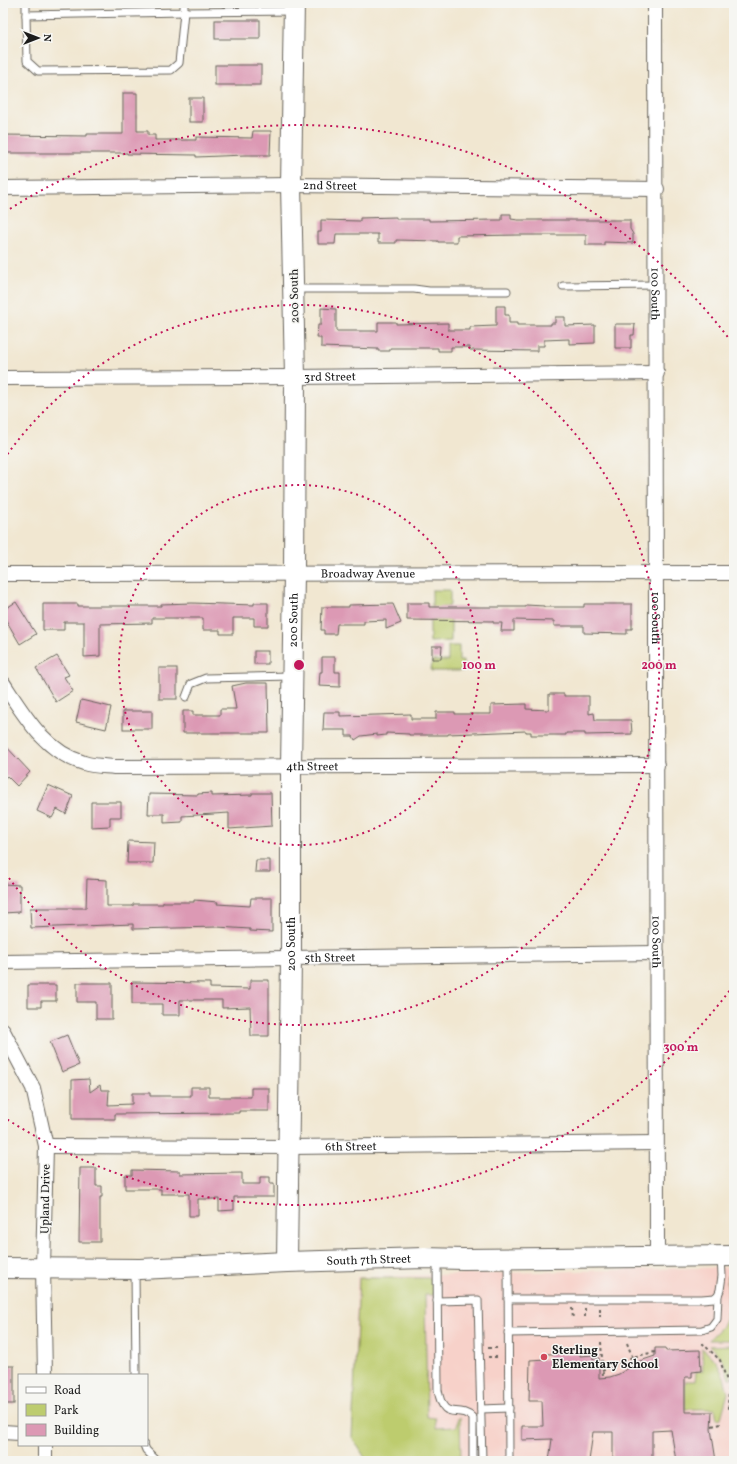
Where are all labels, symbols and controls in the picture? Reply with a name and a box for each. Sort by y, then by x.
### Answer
north arrow [18,18,58,58]
text: N [39,34,54,42]
street label: 2nd Street [303,178,357,195]
street label: 100 South [646,268,663,320]
street label: 200 South [287,269,303,323]
street label: 3rd Street [304,369,356,386]
street label: Broadway Avenue [321,566,416,583]
street label: 100 South [647,592,663,644]
street label: 200 South [286,593,303,647]
centre of rings [292,658,306,672]
text: 100 m [462,658,496,674]
text: 200 m [641,658,677,674]
street label: 4th Street [286,759,338,775]
street label: 100 South [647,916,664,968]
street label: 200 South [284,917,300,971]
street label: 5th Street [304,950,356,967]
text: 300 m [664,1040,699,1056]
street label: 6th Street [325,1139,377,1156]
street label: Upland Drive [37,1164,55,1234]
street label: South 7th Street [326,1251,411,1270]
place label: Sterling Elementary School [552,1343,658,1373]
marker: Sterling Elementary School [539,1352,549,1362]
legend [18,1374,148,1446]
text: Road [54,1383,81,1399]
text: Park [54,1403,79,1419]
text: Building [54,1423,99,1439]

